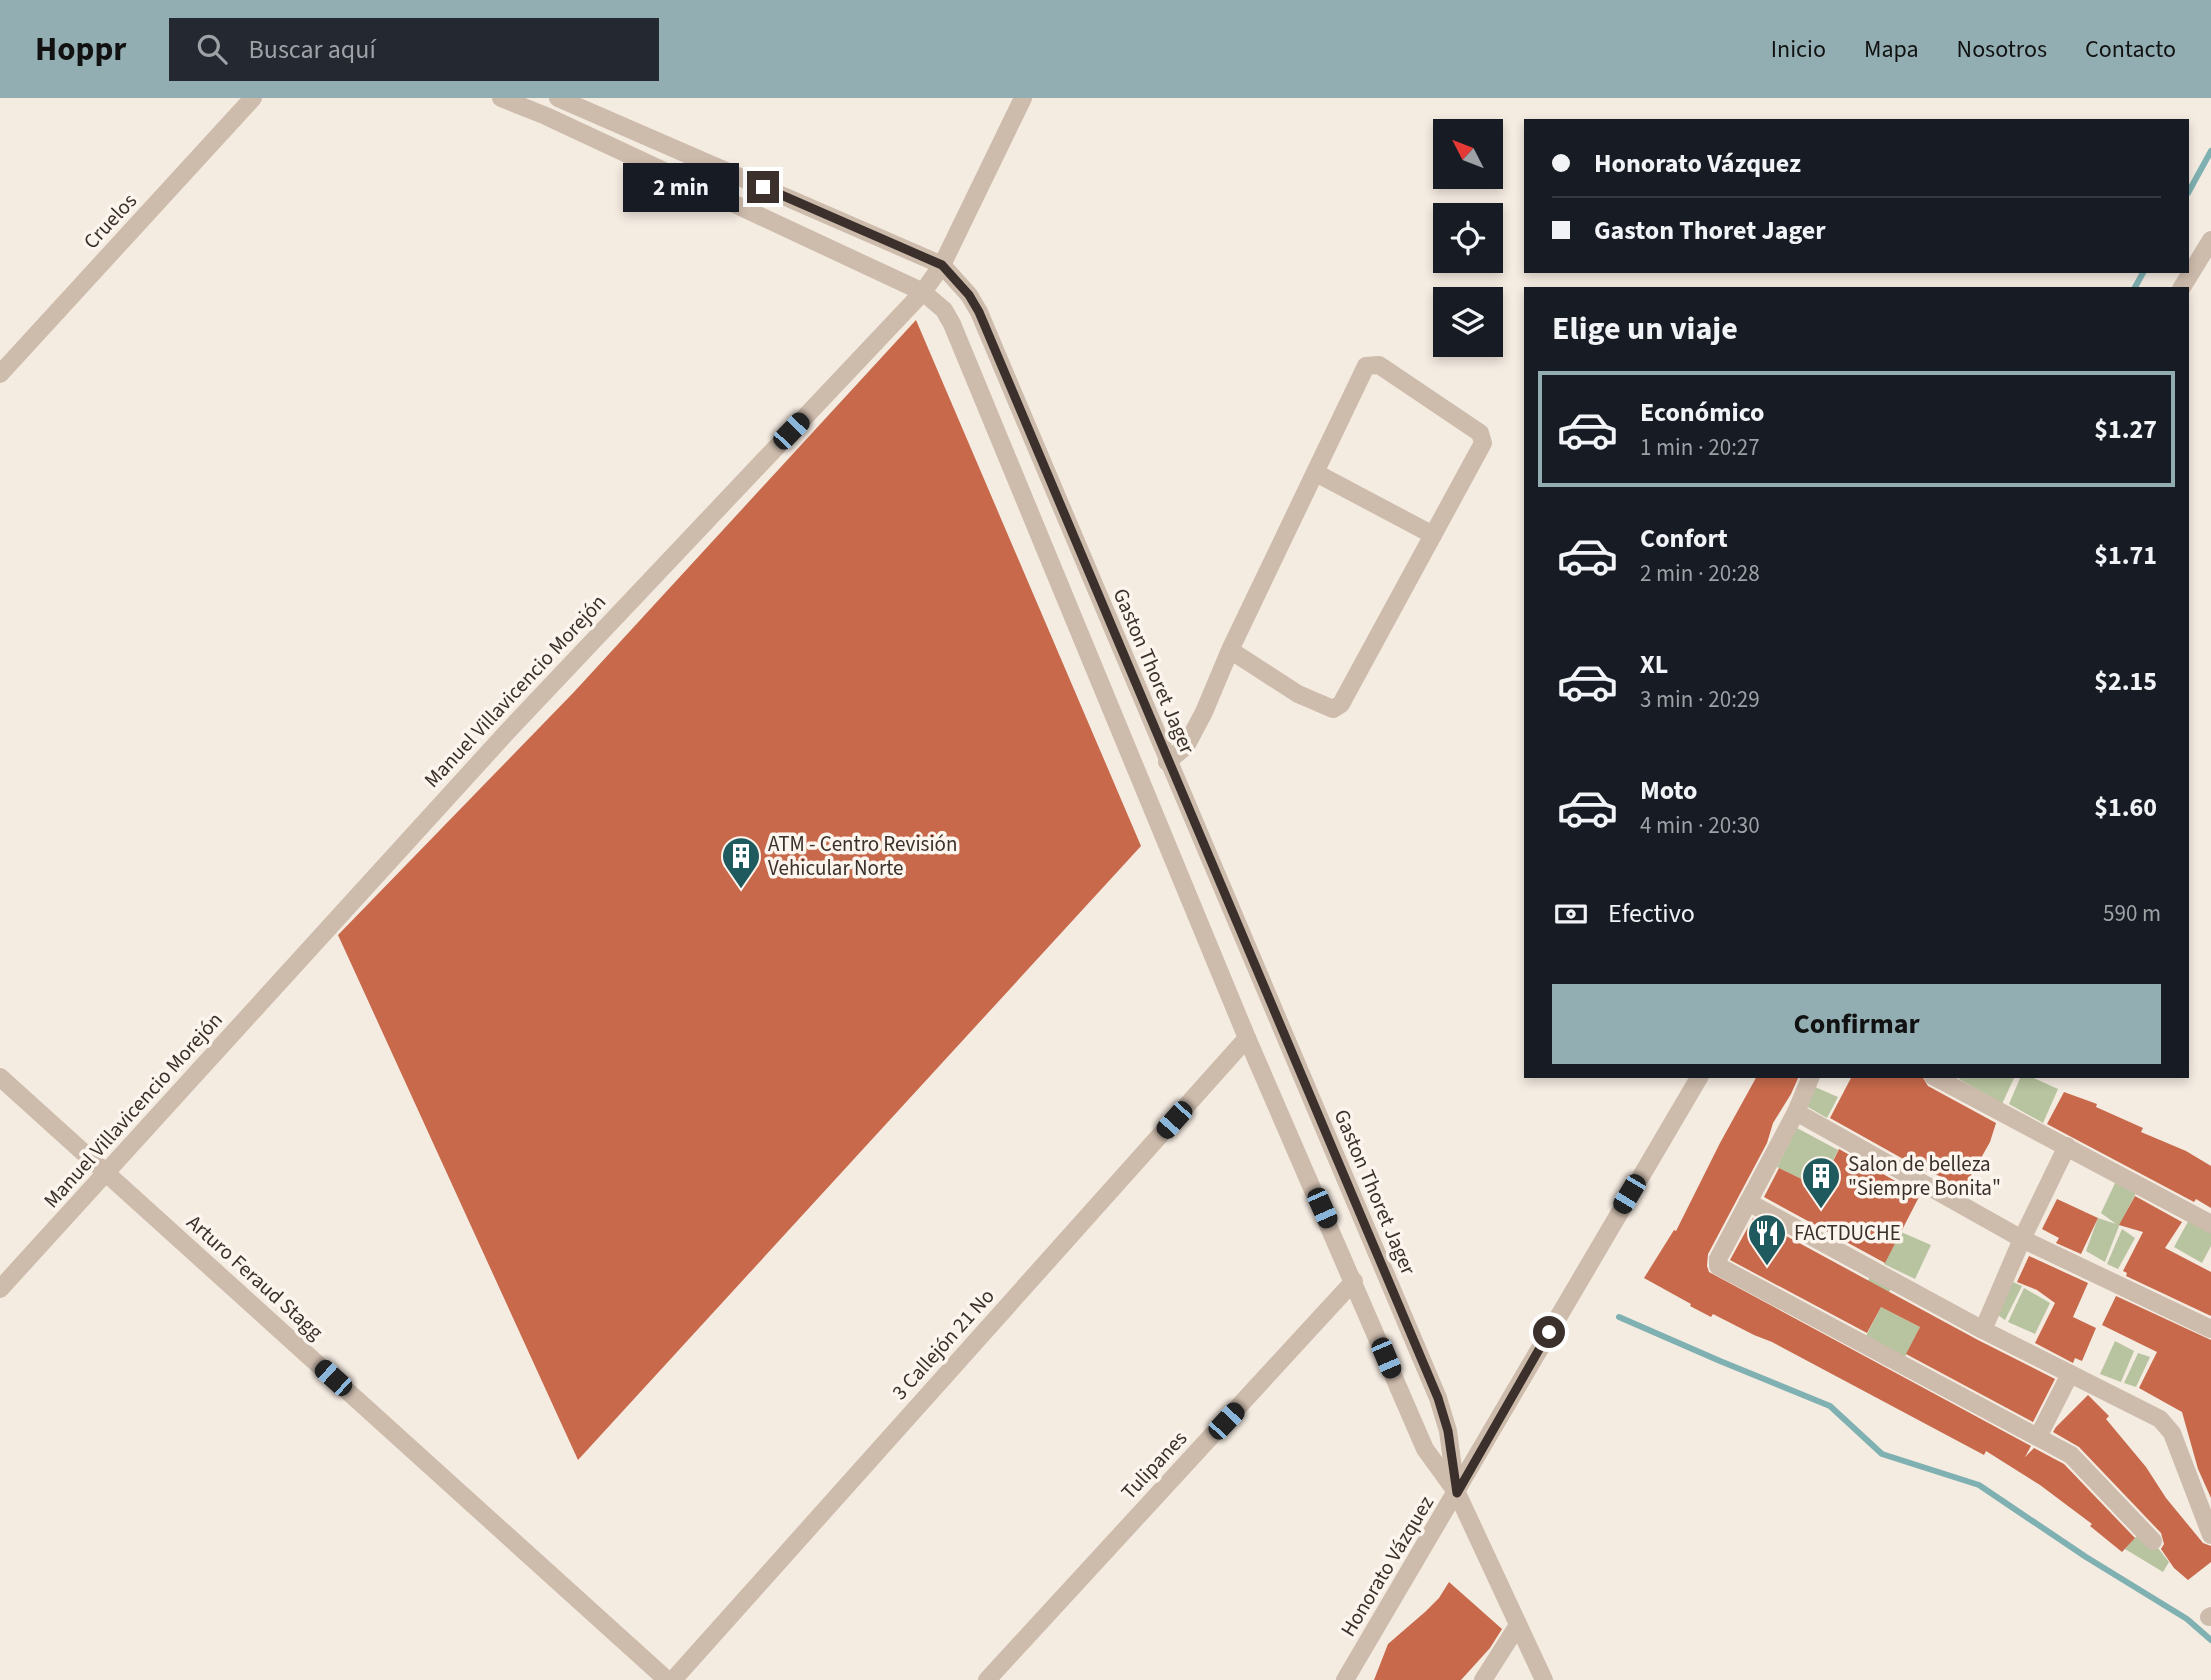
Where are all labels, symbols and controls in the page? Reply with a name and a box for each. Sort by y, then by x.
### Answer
search box [169,18,659,81]
text: Hoppr [35,26,127,73]
icon: search [193,30,231,68]
text: Buscar aquí [249,31,376,68]
text: Inicio [1771,32,1826,67]
text: Mapa [1864,32,1919,67]
text: Nosotros [1957,32,2047,67]
text: Contacto [2085,32,2176,67]
north arrow [1433,119,1503,189]
map controls [1433,119,1503,357]
text: Honorato Vázquez [1594,145,1801,182]
callout: 2 min [623,162,738,212]
text: 2 min [653,171,709,204]
route end [747,171,779,203]
street label: Cruelos [76,186,144,256]
button: locate [1433,203,1503,273]
text: Gaston Thoret Jager [1594,212,1826,249]
button: layers [1433,287,1503,357]
text: Elige un viaje [1552,306,1738,352]
text: Económico [1640,394,1765,431]
icon: car [1556,398,1619,461]
car [769,409,814,453]
text: $1.27 [2094,411,2157,448]
text: 1 min · 20:27 [1640,431,1760,464]
text: Confort [1640,520,1728,557]
icon: car [1556,524,1619,587]
text: $1.71 [2094,537,2157,574]
text: 2 min · 20:28 [1640,557,1760,590]
street label: Gaston Thoret Jager [1106,584,1203,759]
street label: Manuel Villavicencio Morejón [417,588,613,794]
text: XL [1640,646,1668,683]
icon: car [1556,650,1619,713]
text: $2.15 [2094,663,2157,700]
text: 3 min · 20:29 [1640,683,1760,716]
text: Moto [1640,772,1697,809]
icon: car [1556,776,1619,839]
text: $1.60 [2094,789,2157,826]
text: 4 min · 20:30 [1640,809,1760,842]
place label: ATM - Centro Revisión Vehicular Norte [768,829,957,883]
building icon: ATM - Centro Revisión Vehicular Norte [720,835,762,890]
icon: cash [1552,895,1590,933]
text: Efectivo [1608,895,1695,932]
text: 590 m [2103,897,2161,930]
button: Confirmar [1552,984,2161,1064]
street label: Manuel Villavicencio Morejón [37,1005,229,1215]
car [1153,1097,1196,1143]
street label: Gaston Thoret Jager [1327,1105,1424,1280]
place label: Salon de belleza "Siempre Bonita" [1848,1149,2001,1203]
building icon: Salon de belleza "Siempre Bonita" [1800,1155,1842,1210]
car [1610,1171,1649,1217]
car [1304,1185,1341,1231]
street label: Arturo Feraud Stagg [180,1208,330,1347]
restaurant icon: FACTDUCHE [1746,1212,1788,1267]
place label: FACTDUCHE [1794,1218,1901,1248]
street label: 3 Callejón 21 No [885,1282,1001,1406]
route start [1533,1316,1565,1348]
car [1369,1335,1404,1381]
car [311,1356,356,1400]
car [1204,1398,1249,1444]
street label: Tulipanes [1114,1424,1194,1506]
street label: Honorato Vázquez [1333,1490,1441,1642]

